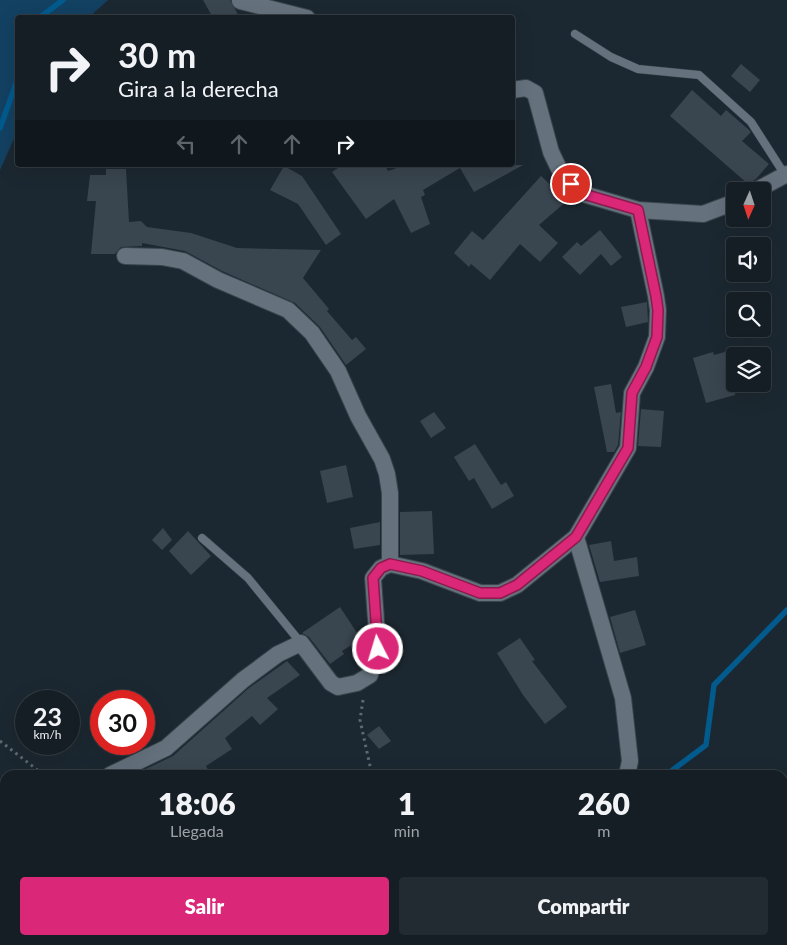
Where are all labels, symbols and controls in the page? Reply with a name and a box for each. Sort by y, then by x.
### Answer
text: 30 m [118,33,196,75]
icon: right [35,35,100,100]
text: Gira a la derecha [118,75,279,102]
icon: left [172,130,200,158]
icon: ahead [225,130,253,158]
icon: ahead [278,130,306,158]
icon: right [331,130,359,158]
pin [550,163,592,205]
icon: arrive [557,170,585,198]
north arrow [726,182,771,228]
map controls [726,182,771,392]
button: sound [726,237,771,282]
button: search [726,292,771,337]
button: layers [726,347,771,392]
position arrow [351,622,403,674]
speed limit sign: 30 [90,690,155,755]
text: 23 [33,701,62,731]
text: km/h [33,727,62,742]
text: 18:06 [158,785,236,821]
text: 1 [398,785,415,821]
text: 260 [578,785,630,821]
text: Llegada [170,821,224,840]
text: min [394,821,420,840]
text: m [597,821,610,840]
button: Salir [20,877,389,935]
button: Compartir [399,877,768,935]

